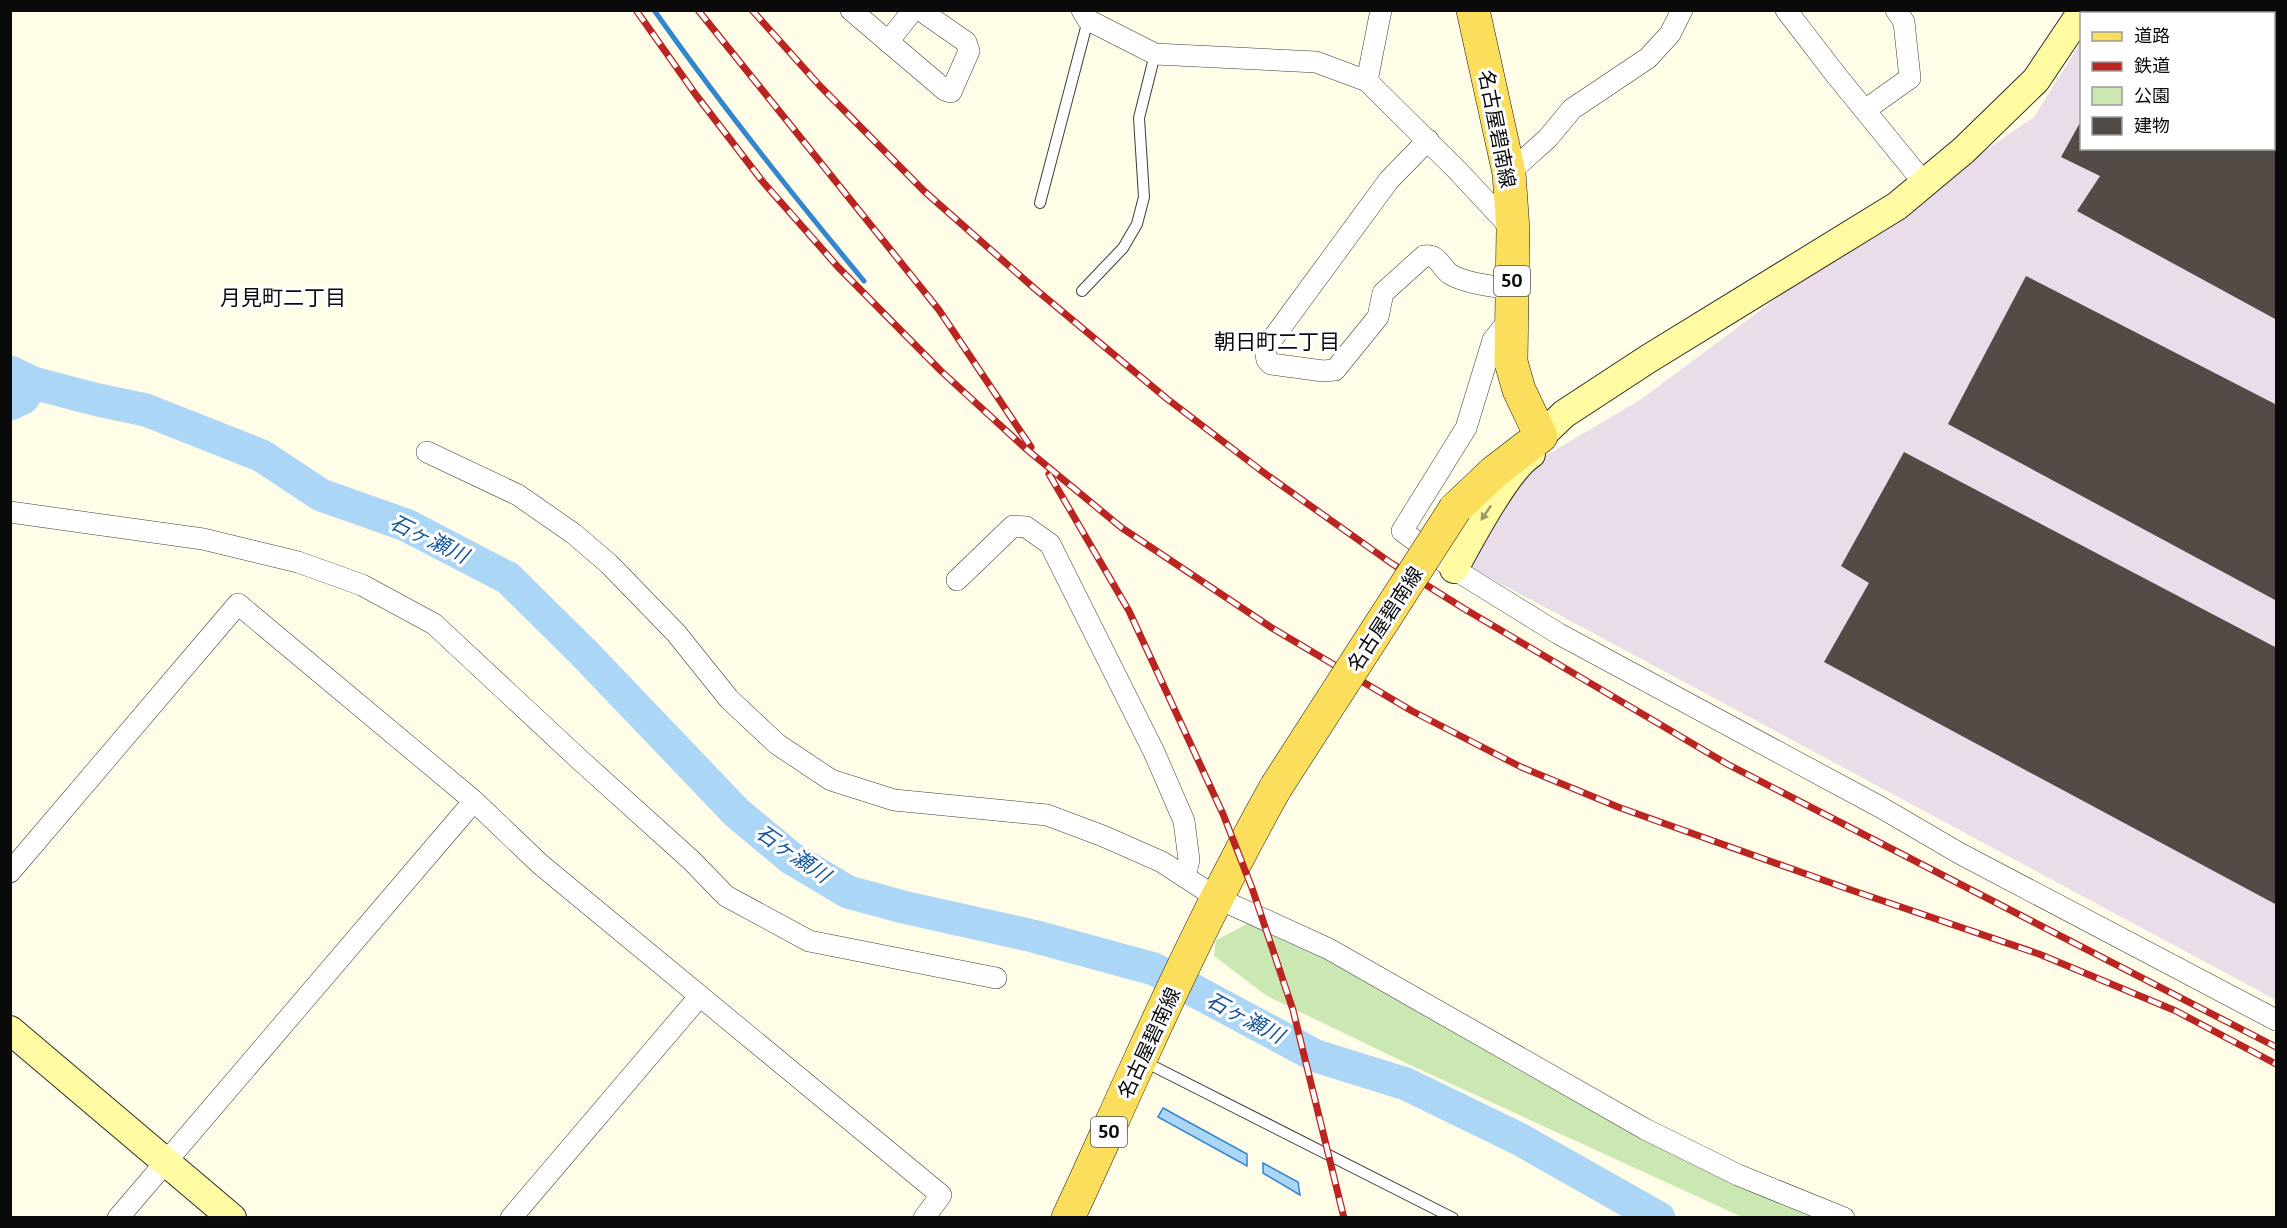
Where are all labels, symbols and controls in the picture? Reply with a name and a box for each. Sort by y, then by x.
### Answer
legend [2080,12,2275,150]
text: 道路 [2134,25,2170,47]
text: 鉄道 [2134,55,2170,77]
street label: 名古屋碧南線 [1474,68,1520,190]
text: 公園 [2134,85,2170,107]
text: 建物 [2134,115,2170,137]
road number: 50 [1494,266,1530,296]
district label: 月見町二丁目 [220,285,346,311]
district label: 朝日町二丁目 [1214,329,1340,355]
one-way arrow [1480,504,1492,520]
water label: 石ヶ瀬川 [386,509,474,570]
street label: 名古屋碧南線 [1342,562,1428,676]
water label: 石ヶ瀬川 [751,819,836,890]
street label: 名古屋碧南線 [1113,984,1185,1102]
water label: 石ヶ瀬川 [1202,987,1290,1050]
road number: 50 [1091,1117,1127,1147]

